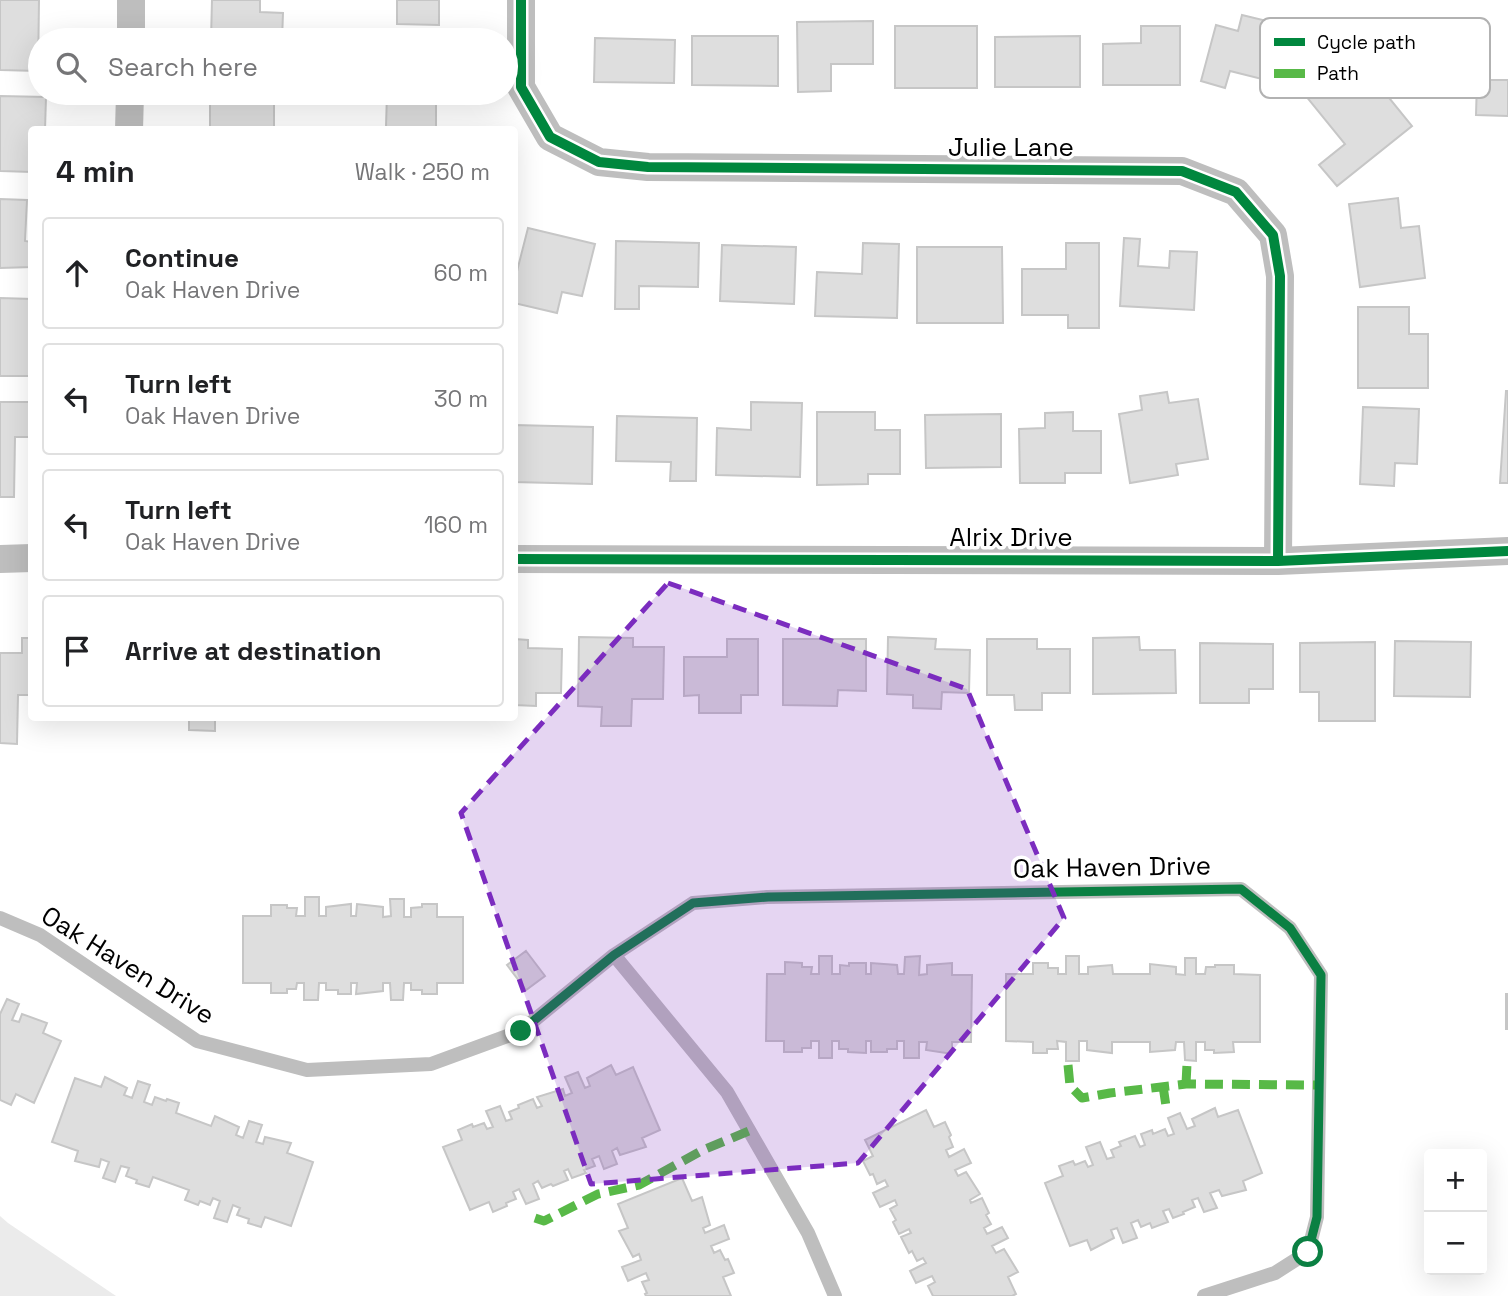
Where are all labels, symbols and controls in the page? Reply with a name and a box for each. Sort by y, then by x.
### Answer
legend [1260,18,1490,98]
search box [28,28,518,105]
text: Cycle path [1317,30,1416,55]
icon: search [52,48,90,86]
text: Search here [108,50,258,84]
text: Path [1317,61,1359,86]
street label: Julie Lane [948,130,1074,164]
text: 4 min [56,152,135,191]
text: Walk · 250 m [355,157,490,187]
text: Continue [125,241,239,275]
icon: ahead [58,254,96,292]
text: 60 m [433,258,488,288]
text: Oak Haven Drive [125,275,300,305]
text: Turn left [125,367,232,401]
icon: left [58,380,96,418]
text: 30 m [434,384,488,414]
text: Oak Haven Drive [125,401,300,431]
text: Turn left [125,493,232,527]
icon: left [58,506,96,544]
text: 160 m [424,510,488,540]
street label: Alrix Drive [949,520,1073,554]
text: Oak Haven Drive [125,527,300,557]
icon: arrive [58,632,96,670]
text: Arrive at destination [125,634,382,668]
street label: Oak Haven Drive [1013,848,1211,886]
street label: Oak Haven Drive [35,898,221,1032]
route end [505,1015,536,1046]
map controls [1424,1149,1487,1275]
button: + [1424,1149,1487,1212]
button: − [1424,1212,1487,1275]
route start [1292,1236,1323,1267]

